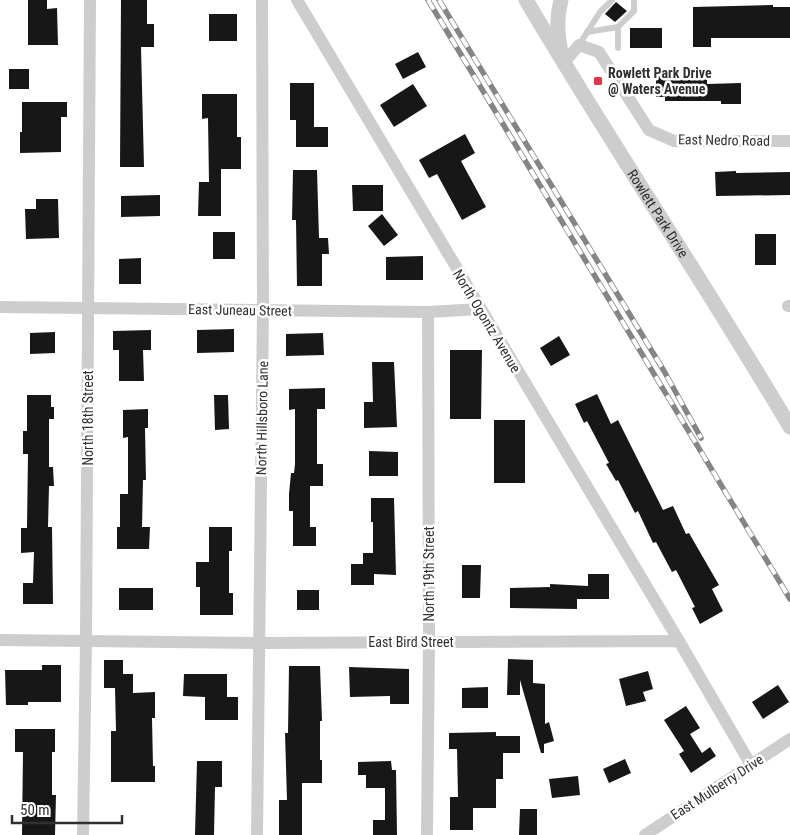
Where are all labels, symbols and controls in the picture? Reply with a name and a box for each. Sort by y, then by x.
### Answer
place label: Rowlett Park Drive @ Waters Avenue [608,65,712,97]
marker: Rowlett Park Drive @ Waters Avenue [592,75,604,87]
street label: East Nedro Road [678,131,770,149]
street label: Rowlett Park Drive [624,167,692,261]
street label: North Ogontz Avenue [450,267,524,376]
street label: East Juneau Street [188,301,292,319]
street label: North Hillsboro Lane [253,360,271,475]
street label: North 18th Street [80,370,96,466]
street label: North 19th Street [421,526,437,622]
street label: East Bird Street [368,634,454,650]
street label: East Mulberry Drive [668,751,767,823]
scale bar [12,792,122,824]
text: 50 m [20,801,50,819]

